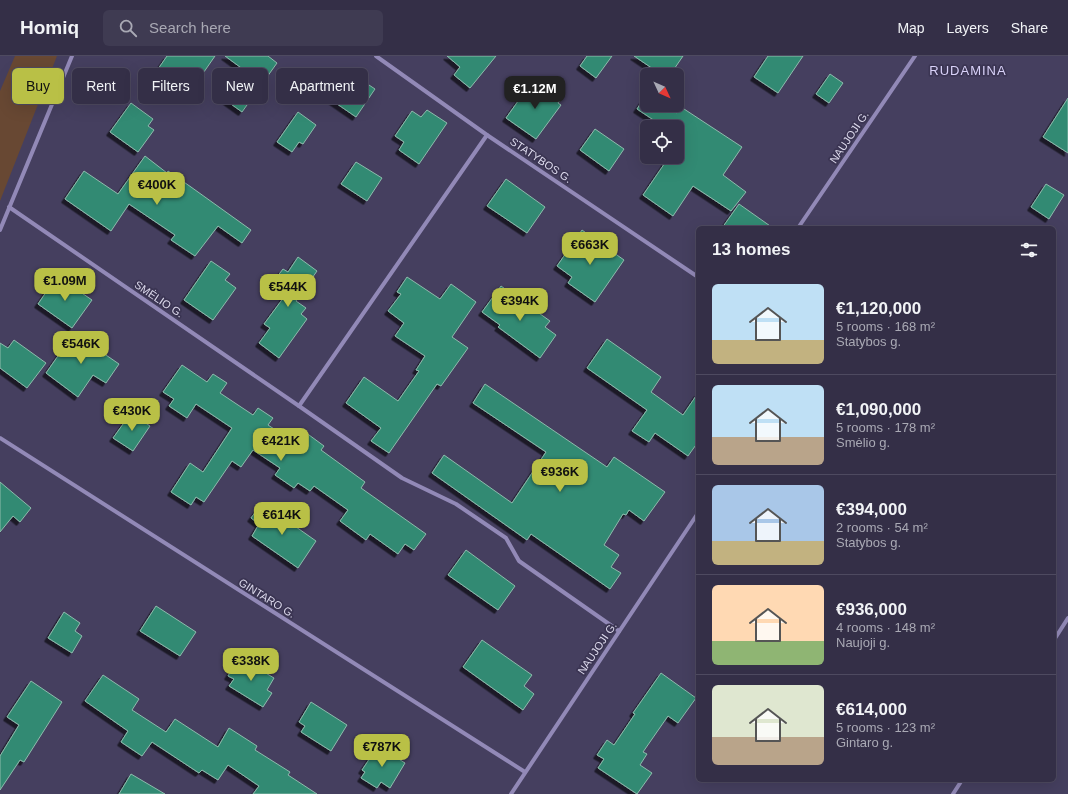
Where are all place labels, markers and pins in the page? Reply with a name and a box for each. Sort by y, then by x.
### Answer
pin: €1.12M [502,76,568,110]
pin: €400K [129,172,185,206]
pin: €663K [562,232,618,266]
pin: €1.09M [32,268,98,302]
pin: €544K [260,274,316,308]
pin: €394K [492,288,548,322]
pin: €546K [53,331,109,365]
pin: €430K [104,398,160,432]
pin: €421K [253,428,309,462]
pin: €936K [532,459,588,493]
pin: €614K [254,502,310,536]
pin: €338K [223,648,279,682]
pin: €787K [354,734,410,768]

